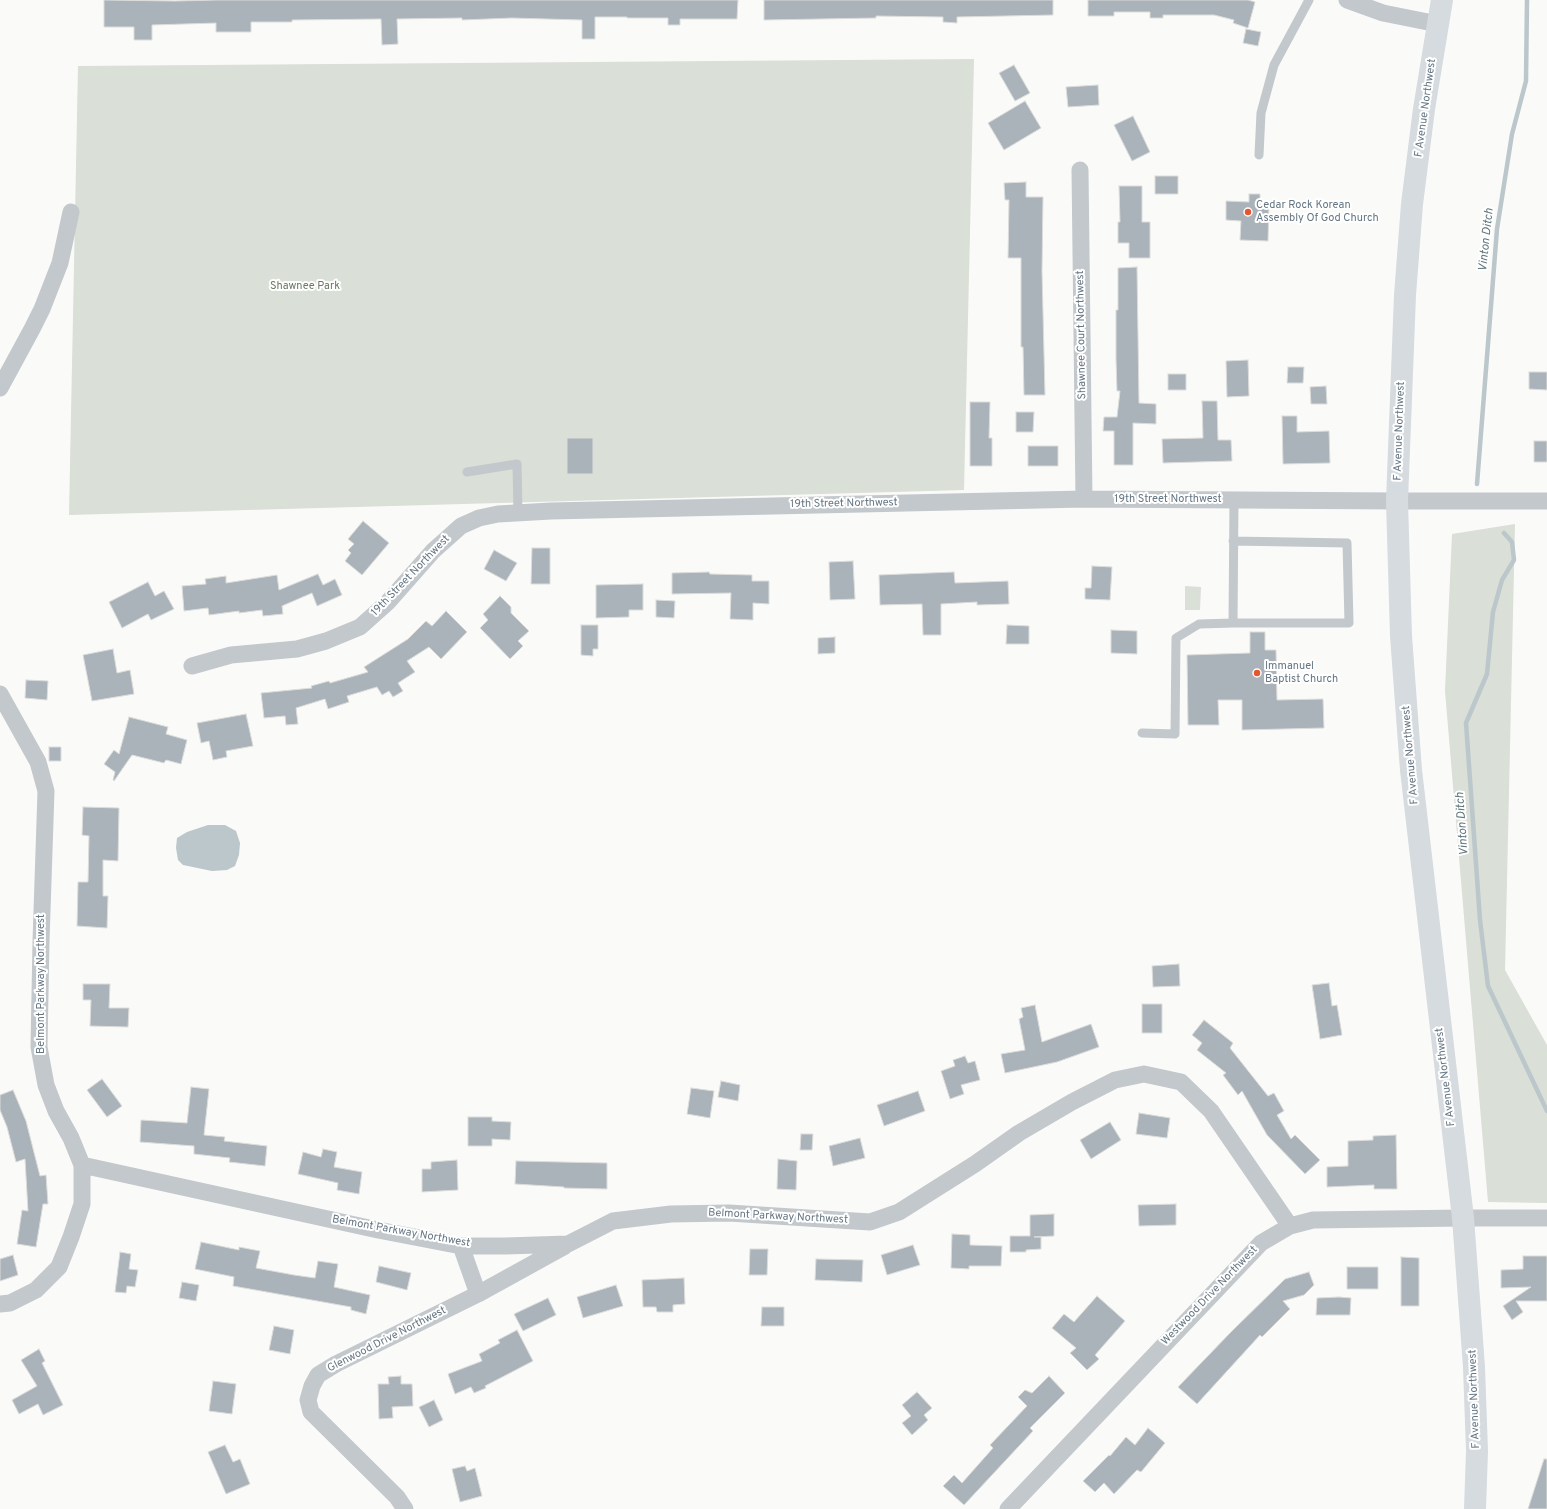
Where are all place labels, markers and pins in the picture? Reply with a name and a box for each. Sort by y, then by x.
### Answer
place label: Cedar Rock Korean Assembly Of God Church [1256,199,1379,225]
marker: Cedar Rock Korean Assembly Of God Church [1243,207,1253,217]
place label: Immanuel Baptist Church [1265,660,1338,686]
marker: Immanuel Baptist Church [1252,668,1262,678]

